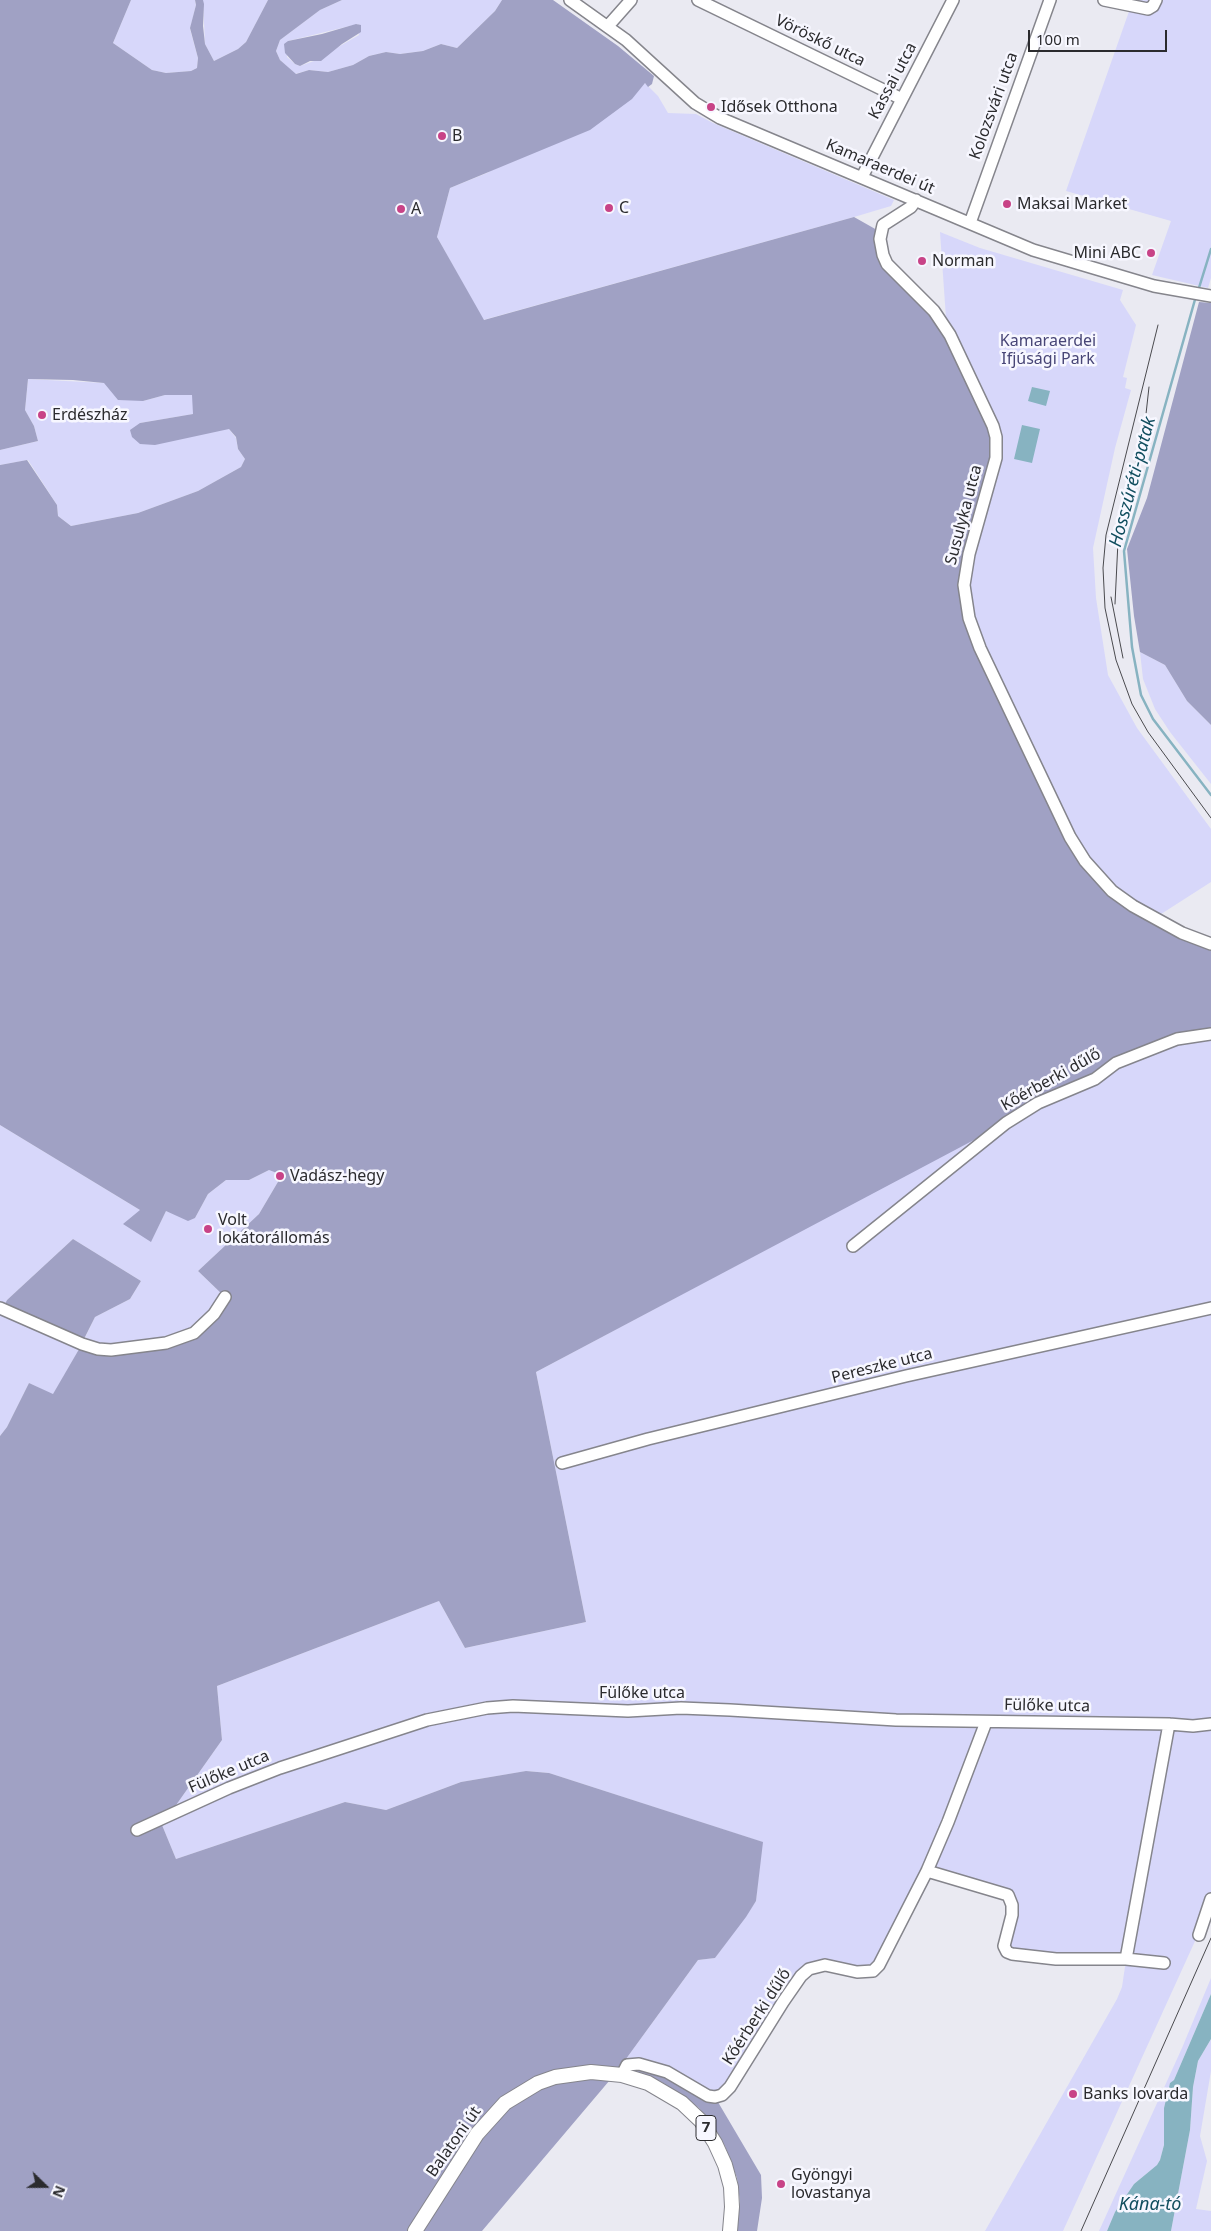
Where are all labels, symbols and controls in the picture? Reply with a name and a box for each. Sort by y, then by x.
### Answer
street label: Vöröskő utca [772,11,868,71]
scale bar [1031,20,1170,52]
text: 100 m [1036,29,1080,49]
street label: Kassai utca [865,40,921,122]
street label: Kolozsvári utca [966,50,1022,162]
place label: Idősek Otthona [721,97,838,117]
marker: Idősek Otthona [705,101,717,113]
place label: B [452,126,462,146]
marker: B [436,130,448,142]
street label: Kamaraerdei út [823,135,937,199]
place label: Maksai Market [1017,194,1127,214]
place label: C [619,198,629,218]
marker: Maksai Market [1001,198,1013,210]
place label: A [411,199,421,219]
marker: C [603,202,615,214]
marker: A [395,203,407,215]
place label: Mini ABC [1073,243,1141,263]
marker: Mini ABC [1145,247,1157,259]
place label: Norman [932,251,994,271]
marker: Norman [916,255,928,267]
park label: Kamaraerdei Ifjúsági Park [1000,331,1096,369]
place label: Erdészház [52,405,128,425]
marker: Erdészház [36,409,48,421]
water label: Hosszúréti-patak [1105,414,1161,550]
street label: Susulyka utca [941,463,987,567]
street label: Kőérberki dűlő [998,1045,1104,1115]
place label: Vadász-hegy [290,1166,384,1186]
marker: Vadász-hegy [274,1170,286,1182]
place label: Volt lokátorállomás [218,1210,330,1248]
marker: Volt lokátorállomás [202,1223,214,1235]
street label: Pereszke utca [830,1344,934,1388]
street label: Fülőke utca [599,1683,685,1703]
street label: Fülőke utca [1004,1696,1090,1716]
street label: Fülőke utca [186,1746,272,1798]
street label: Kőérberki dűlő [719,1965,795,2069]
place label: Banks lovarda [1083,2084,1188,2104]
marker: Banks lovarda [1067,2088,1079,2100]
street label: Balatoni út [423,2103,485,2181]
road number: 7 [696,2116,716,2140]
north arrow [20,2161,70,2211]
place label: Gyöngyi lovastanya [791,2165,871,2203]
marker: Gyöngyi lovastanya [775,2178,787,2190]
text: N [48,2183,70,2201]
water label: Kána-tó [1119,2194,1181,2216]

